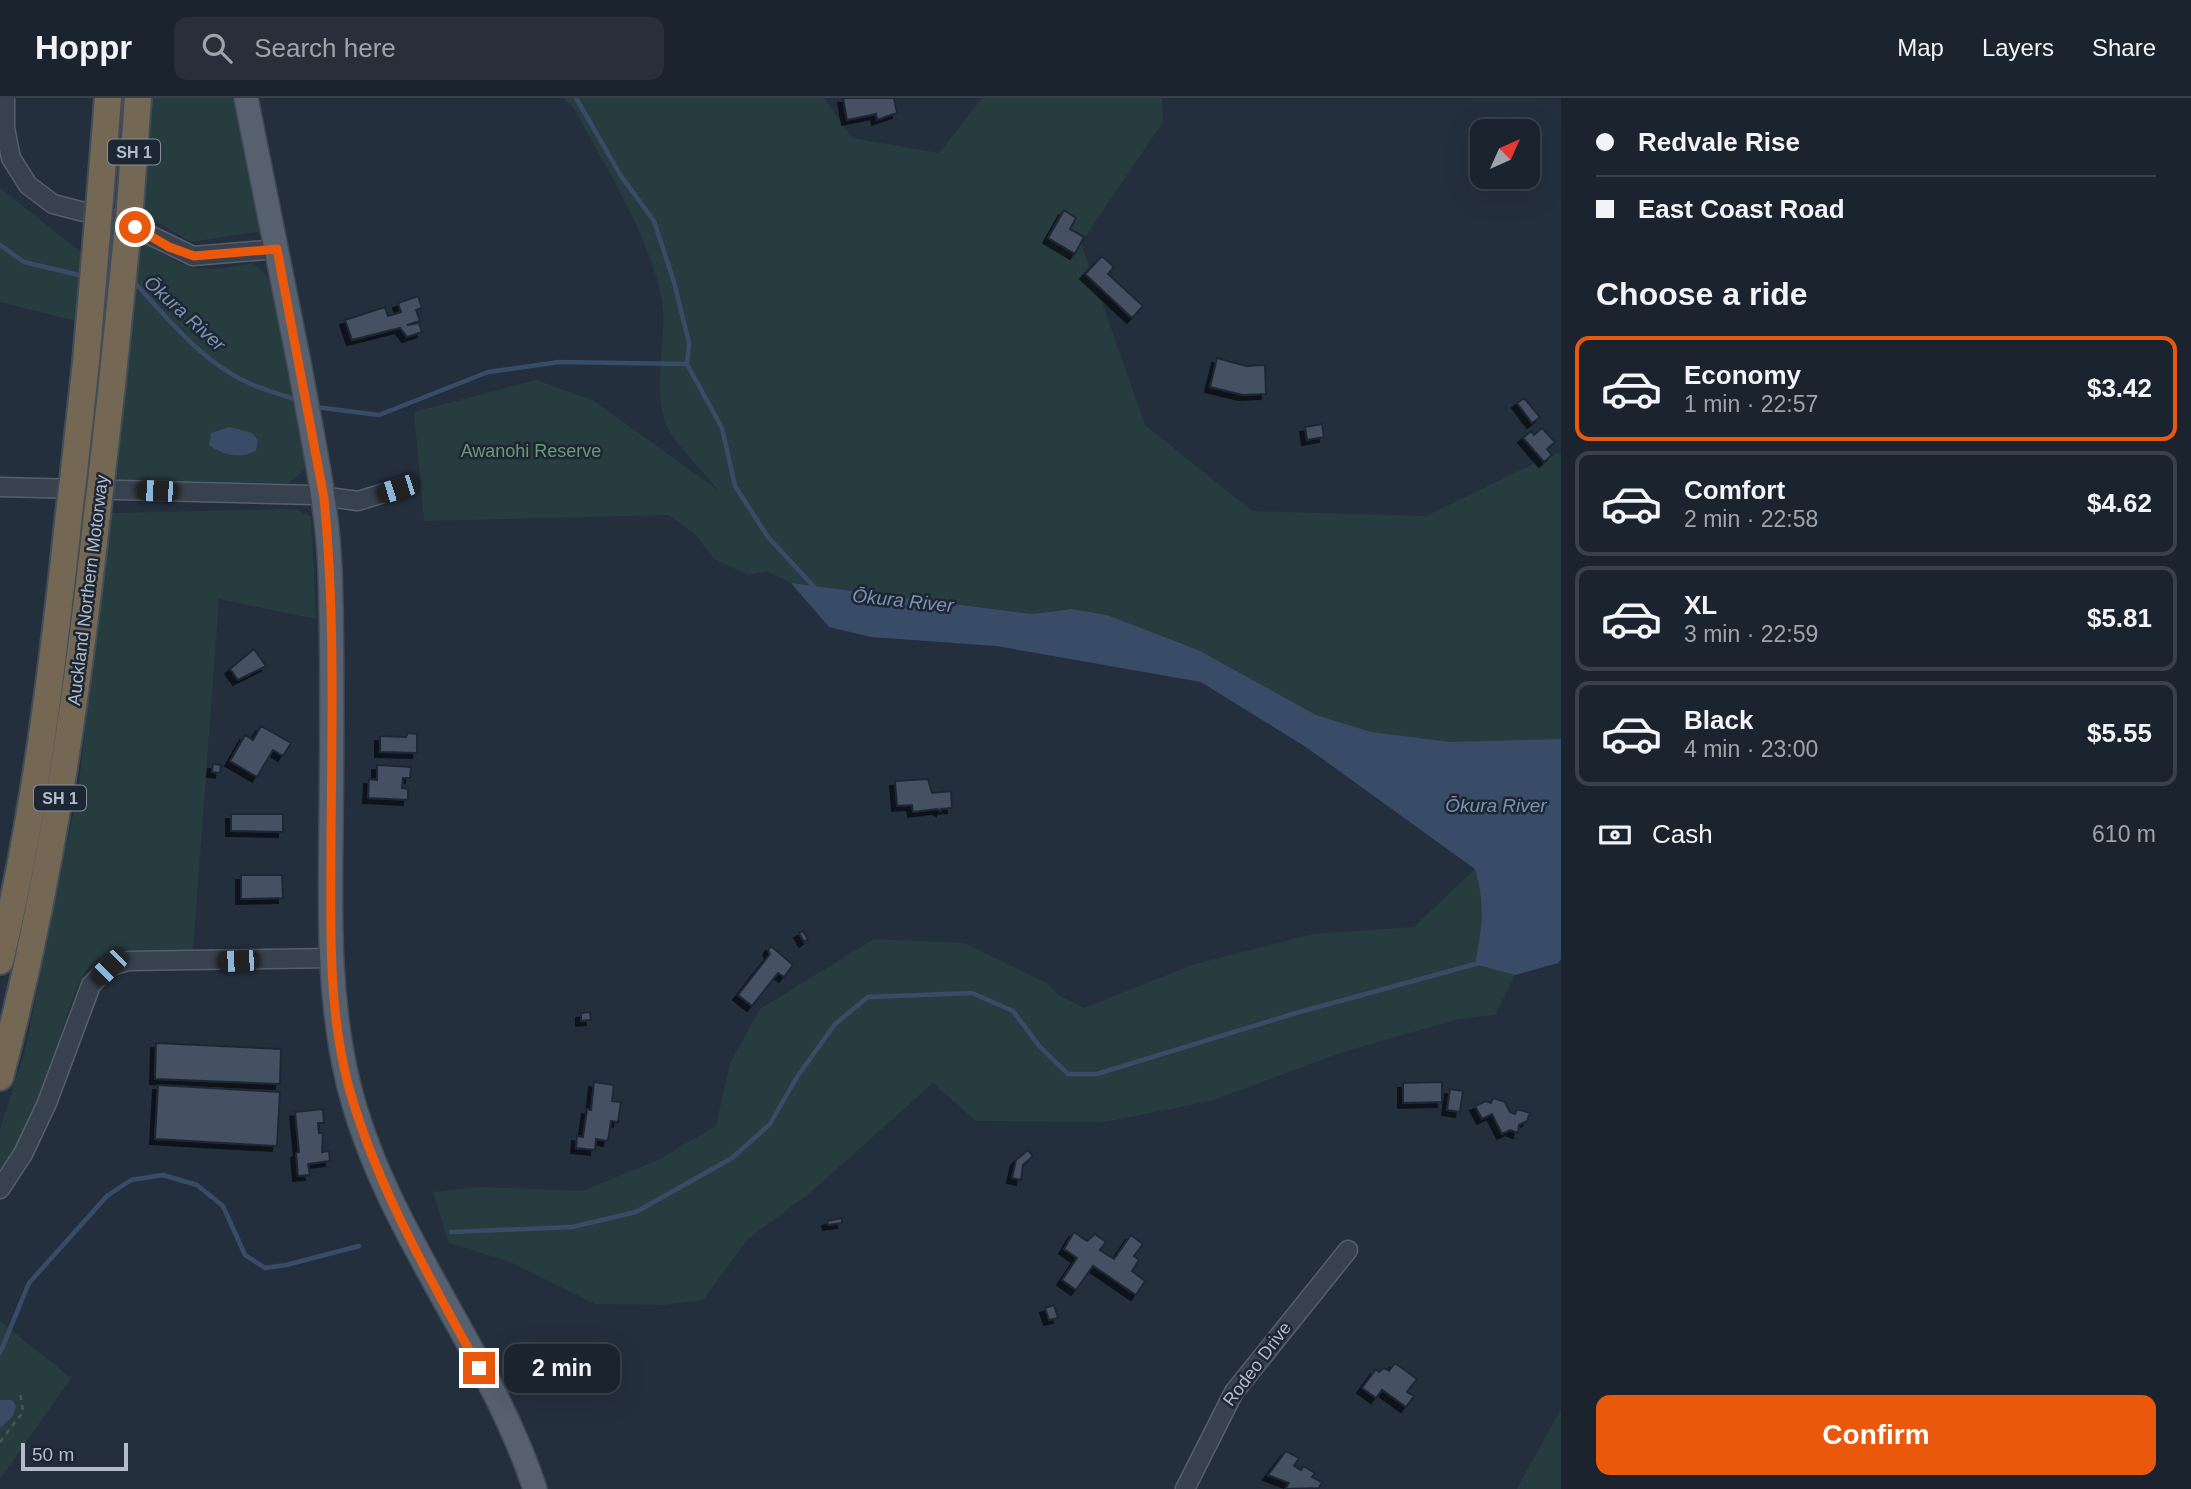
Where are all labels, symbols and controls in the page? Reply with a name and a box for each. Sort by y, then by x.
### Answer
search box [174,17,664,80]
text: Hoppr [35,29,132,66]
icon: search [198,29,236,67]
text: Search here [254,33,396,63]
text: Map [1897,34,1944,61]
text: Layers [1982,34,2054,61]
text: Share [2092,34,2156,61]
north arrow [1470,119,1540,189]
map controls [1470,119,1540,189]
text: Redvale Rise [1638,127,1800,157]
road number: SH 1 [108,140,160,164]
text: East Coast Road [1638,194,1845,224]
route start [119,211,151,243]
water label: Ōkura River [140,272,230,356]
text: Choose a ride [1596,276,1808,312]
icon: car [1600,357,1663,420]
text: Economy [1684,360,1801,390]
text: $3.42 [2087,373,2152,403]
text: 1 min · 22:57 [1684,391,1818,417]
park label: Awanohi Reserve [461,441,601,461]
icon: car [1600,472,1663,535]
car [374,473,421,505]
street label: Auckland Northern Motorway [64,474,112,706]
text: Comfort [1684,475,1785,505]
car [136,480,179,502]
text: $4.62 [2087,488,2152,518]
text: 2 min · 22:58 [1684,506,1818,532]
water label: Ōkura River [851,585,955,616]
icon: car [1600,587,1663,650]
text: XL [1684,590,1717,620]
text: $5.81 [2087,603,2152,633]
text: 3 min · 22:59 [1684,621,1818,647]
icon: car [1600,702,1663,765]
text: Black [1684,705,1753,735]
text: $5.55 [2087,718,2152,748]
text: 4 min · 23:00 [1684,736,1818,762]
road number: SH 1 [34,786,86,810]
water label: Ōkura River [1445,795,1547,816]
icon: cash [1596,816,1634,854]
text: Cash [1652,819,1713,849]
text: 610 m [2092,821,2156,847]
car [87,945,132,989]
car [217,950,260,972]
street label: Rodeo Drive [1219,1318,1295,1410]
callout: 2 min [504,1344,619,1392]
route end [463,1352,495,1384]
text: 2 min [532,1355,592,1381]
button: Confirm [1596,1395,2156,1475]
scale bar [21,1440,128,1472]
text: 50 m [32,1444,74,1465]

